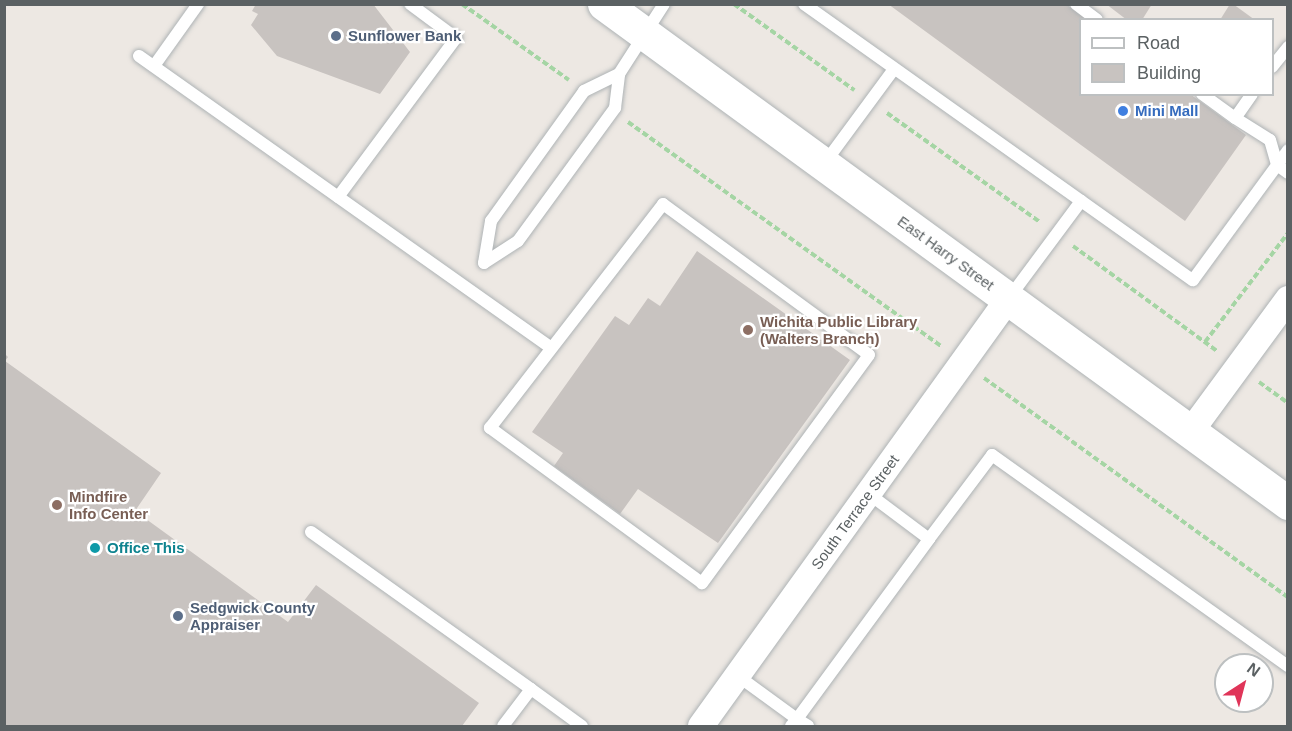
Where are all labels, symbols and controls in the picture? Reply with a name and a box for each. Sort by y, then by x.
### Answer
legend [1079,18,1274,96]
place label: Sunflower Bank [348,27,461,45]
marker: Sunflower Bank [329,29,343,43]
text: Road [1137,33,1180,53]
text: Building [1137,63,1201,83]
place label: Mini Mall [1135,102,1198,120]
marker: Mini Mall [1116,104,1130,118]
street label: East Harry Street [894,212,998,294]
place label: Wichita Public Library (Walters Branch) [760,312,917,347]
marker: Wichita Public Library (Walters Branch) [741,323,755,337]
street label: South Terrace Street [807,451,903,573]
place label: Mindfire Info Center [69,487,148,522]
marker: Mindfire Info Center [50,498,64,512]
place label: Office This [107,539,185,557]
marker: Office This [88,541,102,555]
place label: Sedgwick County Appraiser [190,598,315,633]
marker: Sedgwick County Appraiser [171,609,185,623]
north arrow [1214,653,1274,713]
text: N [1244,659,1263,680]

